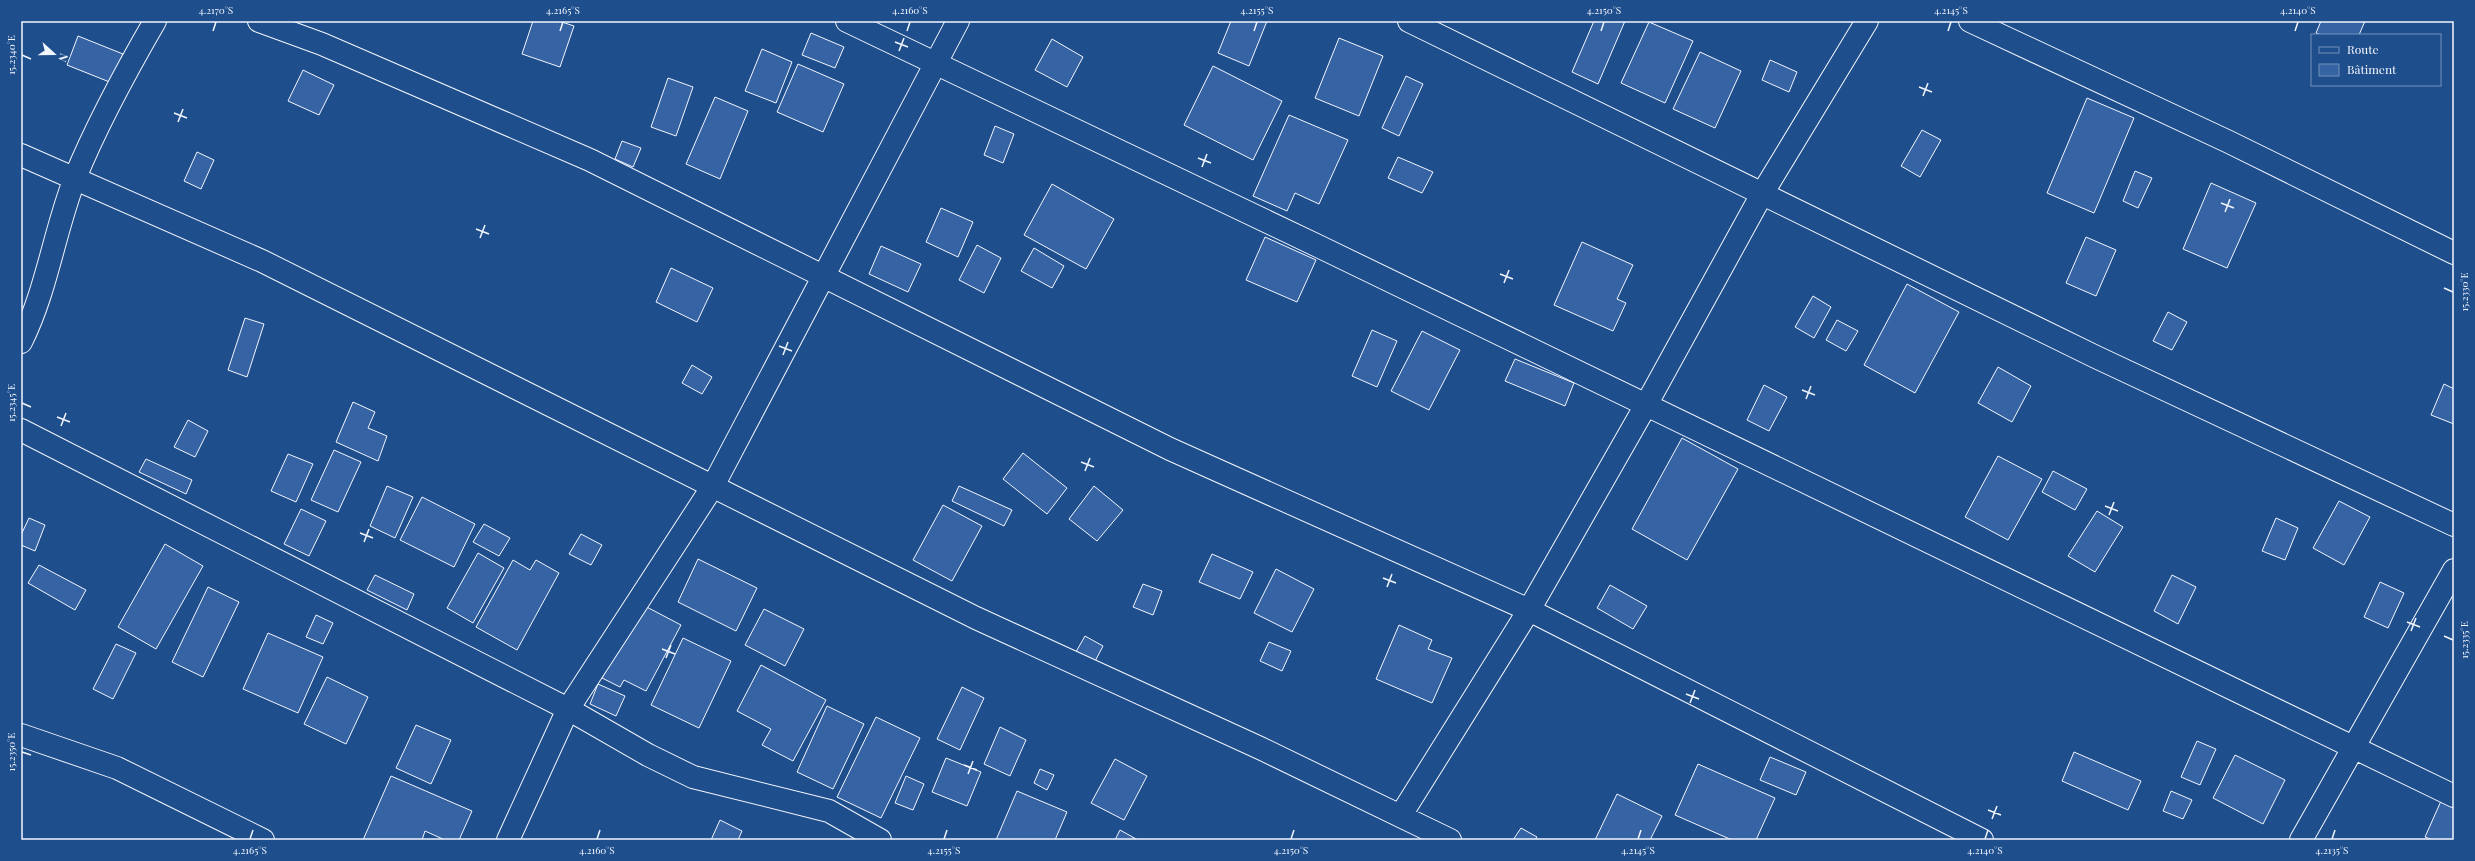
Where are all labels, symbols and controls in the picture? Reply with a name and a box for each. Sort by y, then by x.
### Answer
text: 4.2170°S [199,3,233,17]
text: 4.2165°S [546,3,580,17]
text: 4.2160°S [892,3,928,17]
text: 4.2155°S [1241,3,1273,17]
text: 4.2150°S [1587,3,1621,17]
text: 4.2145°S [1934,3,1968,17]
text: 4.2140°S [2280,3,2316,17]
north arrow [34,34,74,74]
legend [2311,34,2441,86]
text: 15.2340°E [4,35,18,75]
text: Route [2347,41,2379,57]
text: N [55,51,72,64]
text: Bâtiment [2347,61,2397,77]
text: 15.2330°E [2457,272,2471,312]
text: 15.2345°E [4,384,18,422]
text: 15.2335°E [2457,621,2471,659]
text: 15.2350°E [4,733,18,771]
text: 4.2165°S [233,843,267,857]
text: 4.2160°S [579,843,615,857]
text: 4.2155°S [928,843,960,857]
text: 4.2150°S [1274,843,1308,857]
text: 4.2145°S [1621,843,1655,857]
text: 4.2140°S [1967,843,2003,857]
text: 4.2135°S [2315,843,2349,857]

